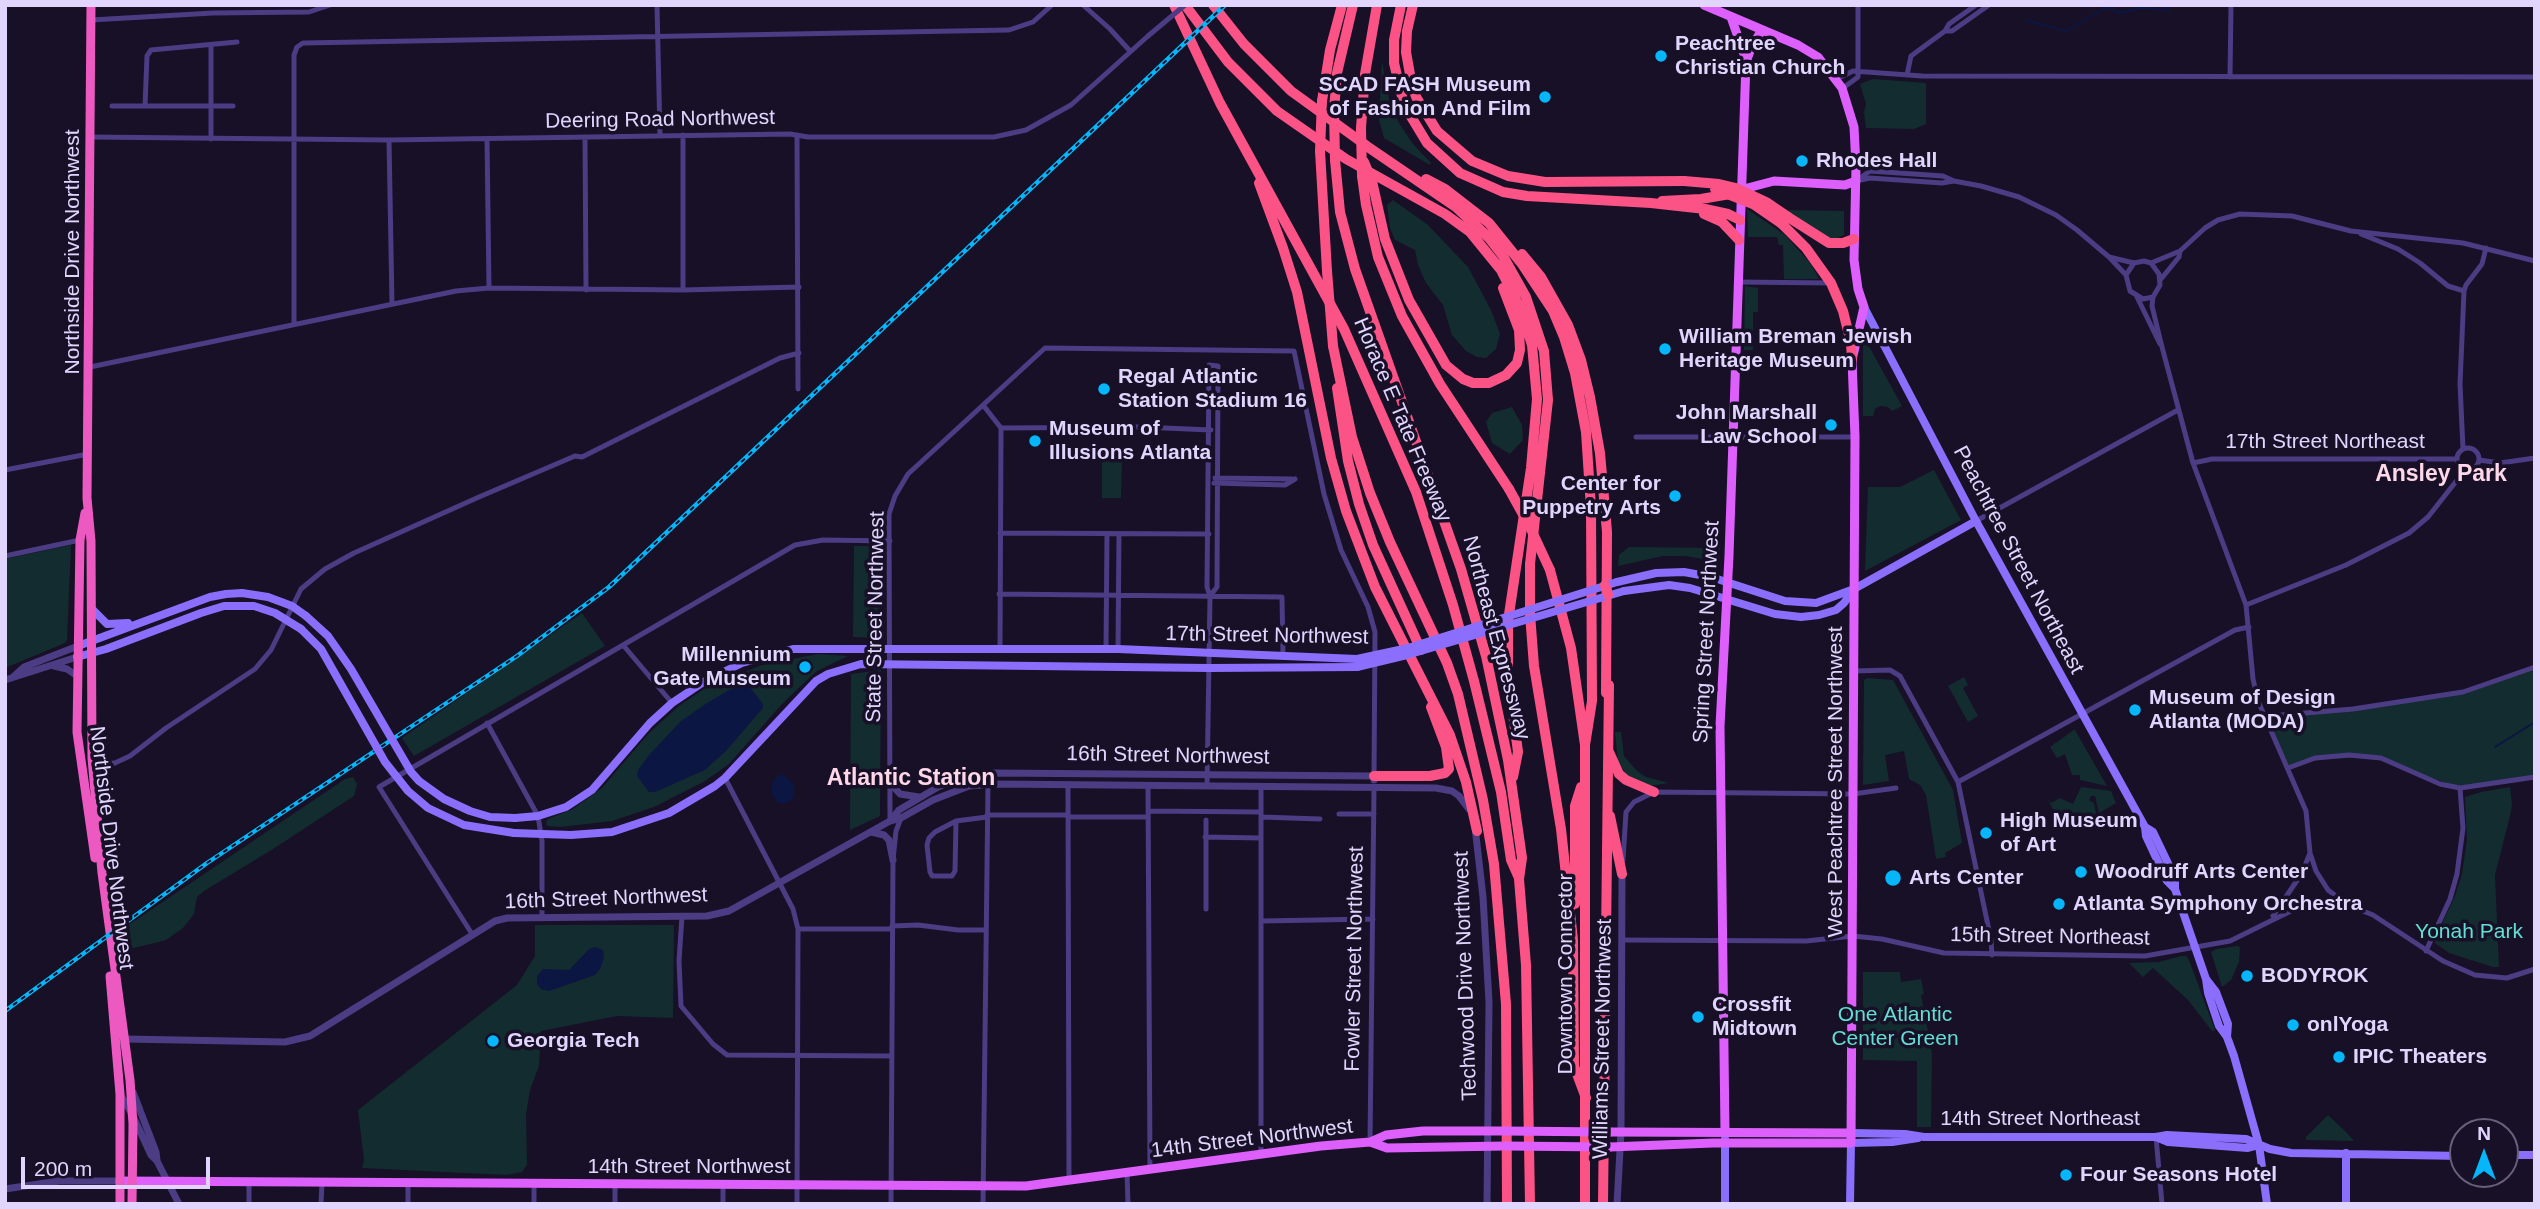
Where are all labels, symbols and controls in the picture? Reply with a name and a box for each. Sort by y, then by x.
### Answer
place label: Peachtree Christian Church [1675,31,1845,81]
marker: Peachtree Christian Church [1653,48,1669,64]
place label: SCAD FASH Museum of Fashion And Film [1319,72,1531,122]
marker: SCAD FASH Museum of Fashion And Film [1537,89,1553,105]
street label: Deering Road Northwest [545,105,775,135]
street label: Northside Drive Northwest [60,129,86,375]
place label: Rhodes Hall [1816,148,1937,174]
marker: Rhodes Hall [1794,153,1810,169]
street label: Horace E Tate Freeway [1348,314,1456,526]
place label: William Breman Jewish Heritage Museum [1679,324,1912,374]
marker: William Breman Jewish Heritage Museum [1657,341,1673,357]
place label: Regal Atlantic Station Stadium 16 [1118,364,1307,414]
marker: Regal Atlantic Station Stadium 16 [1096,381,1112,397]
place label: John Marshall Law School [1676,400,1817,450]
place label: Museum of Illusions Atlanta [1049,416,1211,466]
marker: John Marshall Law School [1823,417,1839,433]
street label: 17th Street Northeast [2225,429,2425,455]
marker: Museum of Illusions Atlanta [1027,433,1043,449]
street label: Peachtree Street Northeast [1947,442,2089,678]
district label: Ansley Park [2375,461,2507,489]
place label: Center for Puppetry Arts [1522,471,1661,521]
marker: Center for Puppetry Arts [1667,488,1683,504]
street label: State Street Northwest [862,511,890,723]
street label: Spring Street Northwest [1689,520,1725,744]
street label: Northeast Expressway [1457,533,1535,743]
street label: 17th Street Northwest [1165,622,1369,650]
street label: West Peachtree Street Northwest [1823,626,1849,938]
place label: Millennium Gate Museum [653,642,791,692]
marker: Millennium Gate Museum [797,659,813,675]
place label: Museum of Design Atlanta (MODA) [2149,685,2336,735]
marker: Museum of Design Atlanta (MODA) [2127,702,2143,718]
street label: Northside Drive Northwest [84,725,138,971]
street label: 16th Street Northwest [1066,742,1270,770]
district label: Atlantic Station [827,765,995,793]
place label: High Museum of Art [2000,808,2138,858]
marker: High Museum of Art [1978,825,1994,841]
street label: Fowler Street Northwest [1340,846,1370,1072]
street label: Techwood Drive Northwest [1449,851,1483,1101]
place label: Woodruff Arts Center [2095,859,2308,885]
marker: Woodruff Arts Center [2073,864,2089,880]
place label: Arts Center [1909,865,2023,891]
marker: Arts Center [1883,868,1903,888]
street label: Downtown Connector [1553,874,1579,1074]
street label: 16th Street Northwest [504,883,708,915]
place label: Atlanta Symphony Orchestra [2073,891,2362,917]
marker: Atlanta Symphony Orchestra [2051,896,2067,912]
street label: Williams Street Northwest [1588,919,1618,1159]
park label: Yonah Park [2415,919,2523,945]
street label: 15th Street Northeast [1950,923,2150,951]
place label: BODYROK [2261,963,2368,989]
marker: BODYROK [2239,968,2255,984]
place label: Crossfit Midtown [1712,992,1797,1042]
park label: One Atlantic Center Green [1831,1002,1959,1052]
marker: Crossfit Midtown [1690,1009,1706,1025]
place label: onlYoga [2307,1012,2388,1038]
marker: onlYoga [2285,1017,2301,1033]
place label: Georgia Tech [507,1028,640,1054]
marker: Georgia Tech [485,1033,501,1049]
place label: IPIC Theaters [2353,1044,2487,1070]
marker: IPIC Theaters [2331,1049,2347,1065]
street label: 14th Street Northeast [1940,1106,2140,1132]
street label: 14th Street Northwest [1150,1114,1354,1164]
north arrow [2449,1118,2519,1188]
text: N [2477,1123,2491,1144]
scale bar [24,1142,214,1186]
street label: 14th Street Northwest [587,1154,791,1180]
text: 200 m [34,1157,92,1180]
place label: Four Seasons Hotel [2080,1162,2277,1188]
marker: Four Seasons Hotel [2058,1167,2074,1183]

